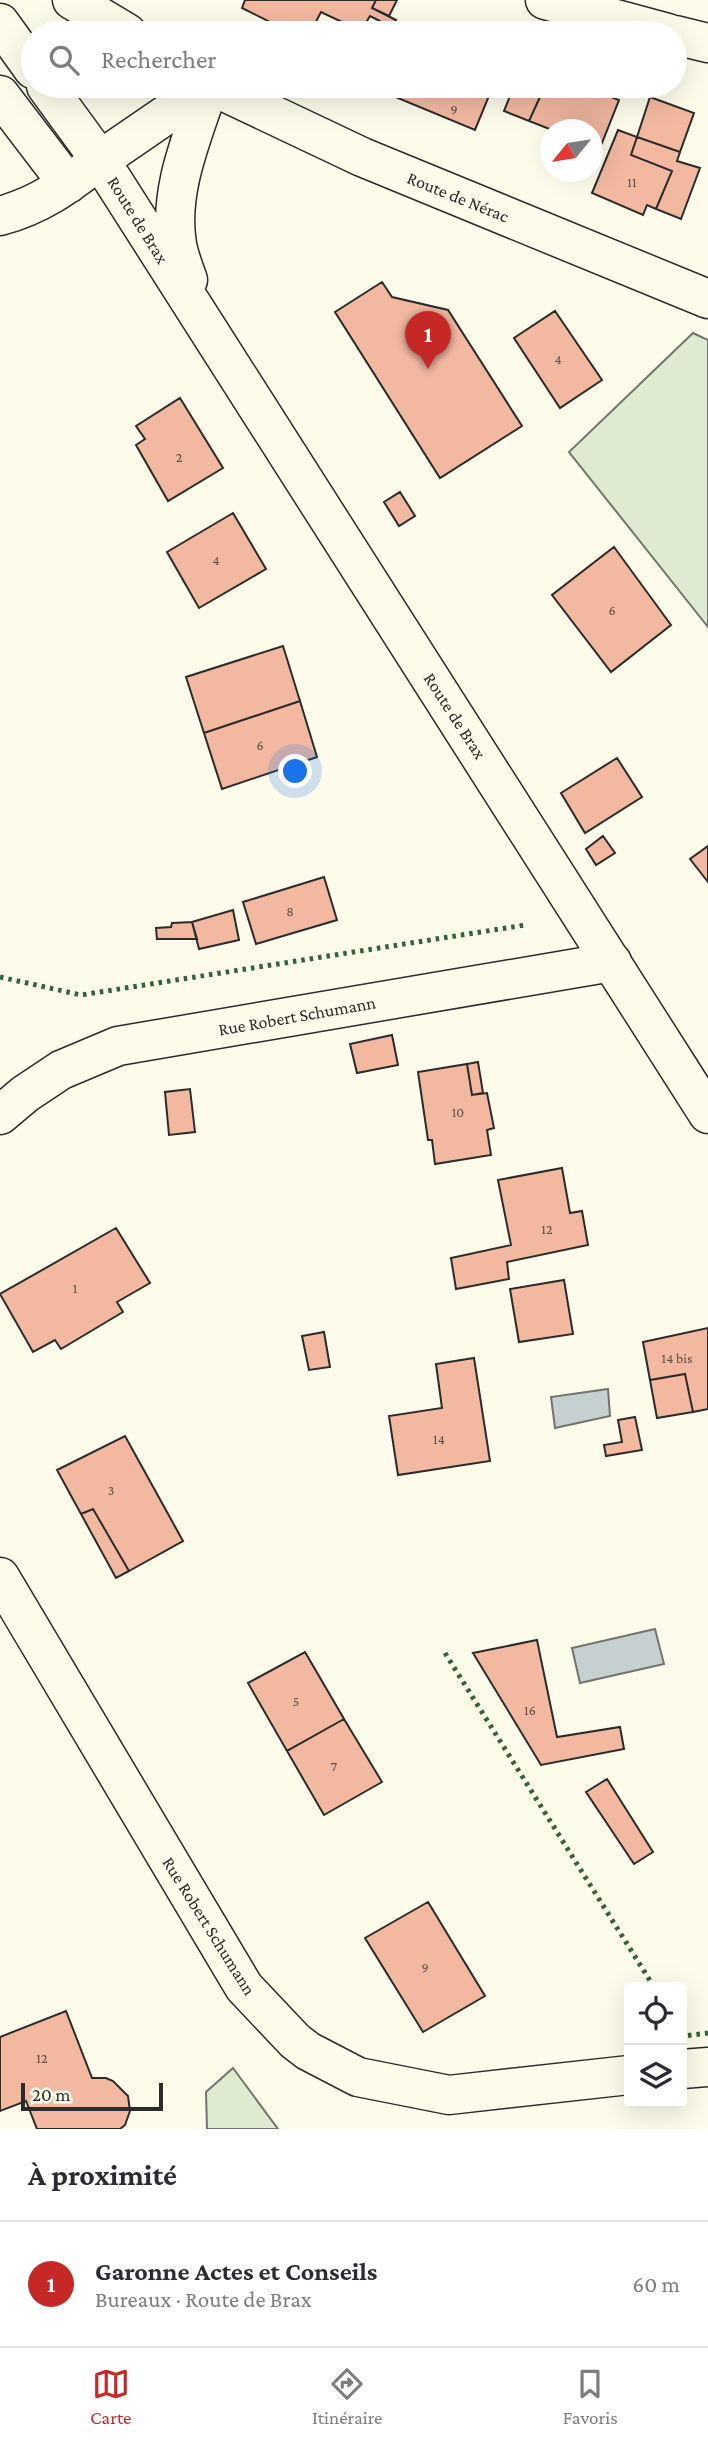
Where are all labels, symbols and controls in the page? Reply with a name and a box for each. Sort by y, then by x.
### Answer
search box [21,21,687,98]
icon: search [45,41,83,79]
text: Rechercher [101,45,217,74]
house number: 9 [450,101,458,117]
north arrow [540,119,603,182]
street label: Route de Nérac [404,168,512,227]
street label: Route de Brax [103,173,173,268]
house number: 11 [627,174,637,190]
pin: 1 [405,311,451,369]
house number: 4 [554,351,562,367]
house number: 2 [176,449,183,465]
house number: 4 [212,552,220,568]
house number: 6 [608,602,616,618]
street label: Route de Brax [420,669,491,763]
house number: 6 [256,737,264,753]
your location [278,754,312,788]
house number: 8 [286,903,294,919]
street label: Rue Robert Schumann [217,992,378,1040]
house number: 10 [452,1104,464,1120]
house number: 12 [541,1221,553,1237]
house number: 1 [73,1280,78,1296]
house number: 14 bis [662,1350,692,1366]
house number: 14 [433,1431,445,1447]
house number: 3 [108,1482,114,1498]
house number: 5 [293,1693,299,1709]
house number: 16 [524,1702,536,1718]
house number: 7 [331,1758,338,1774]
street label: Rue Robert Schumann [158,1853,260,1999]
house number: 9 [421,1959,429,1975]
map controls [624,1982,687,2108]
button: locate [624,1982,687,2045]
button: layers [624,2045,687,2108]
house number: 12 [36,2050,48,2066]
scale bar [21,2080,163,2112]
text: 20 m [32,2084,71,2105]
text: À proximité [28,2158,177,2191]
text: Garonne Actes et Conseils [95,2257,377,2286]
text: 1 [47,2271,55,2297]
text: 60 m [633,2271,680,2297]
text: Bureaux · Route de Brax [95,2286,312,2312]
tab: Carte [90,2365,131,2428]
tab: Itinéraire [312,2365,382,2428]
tab: Favoris [563,2365,618,2428]

